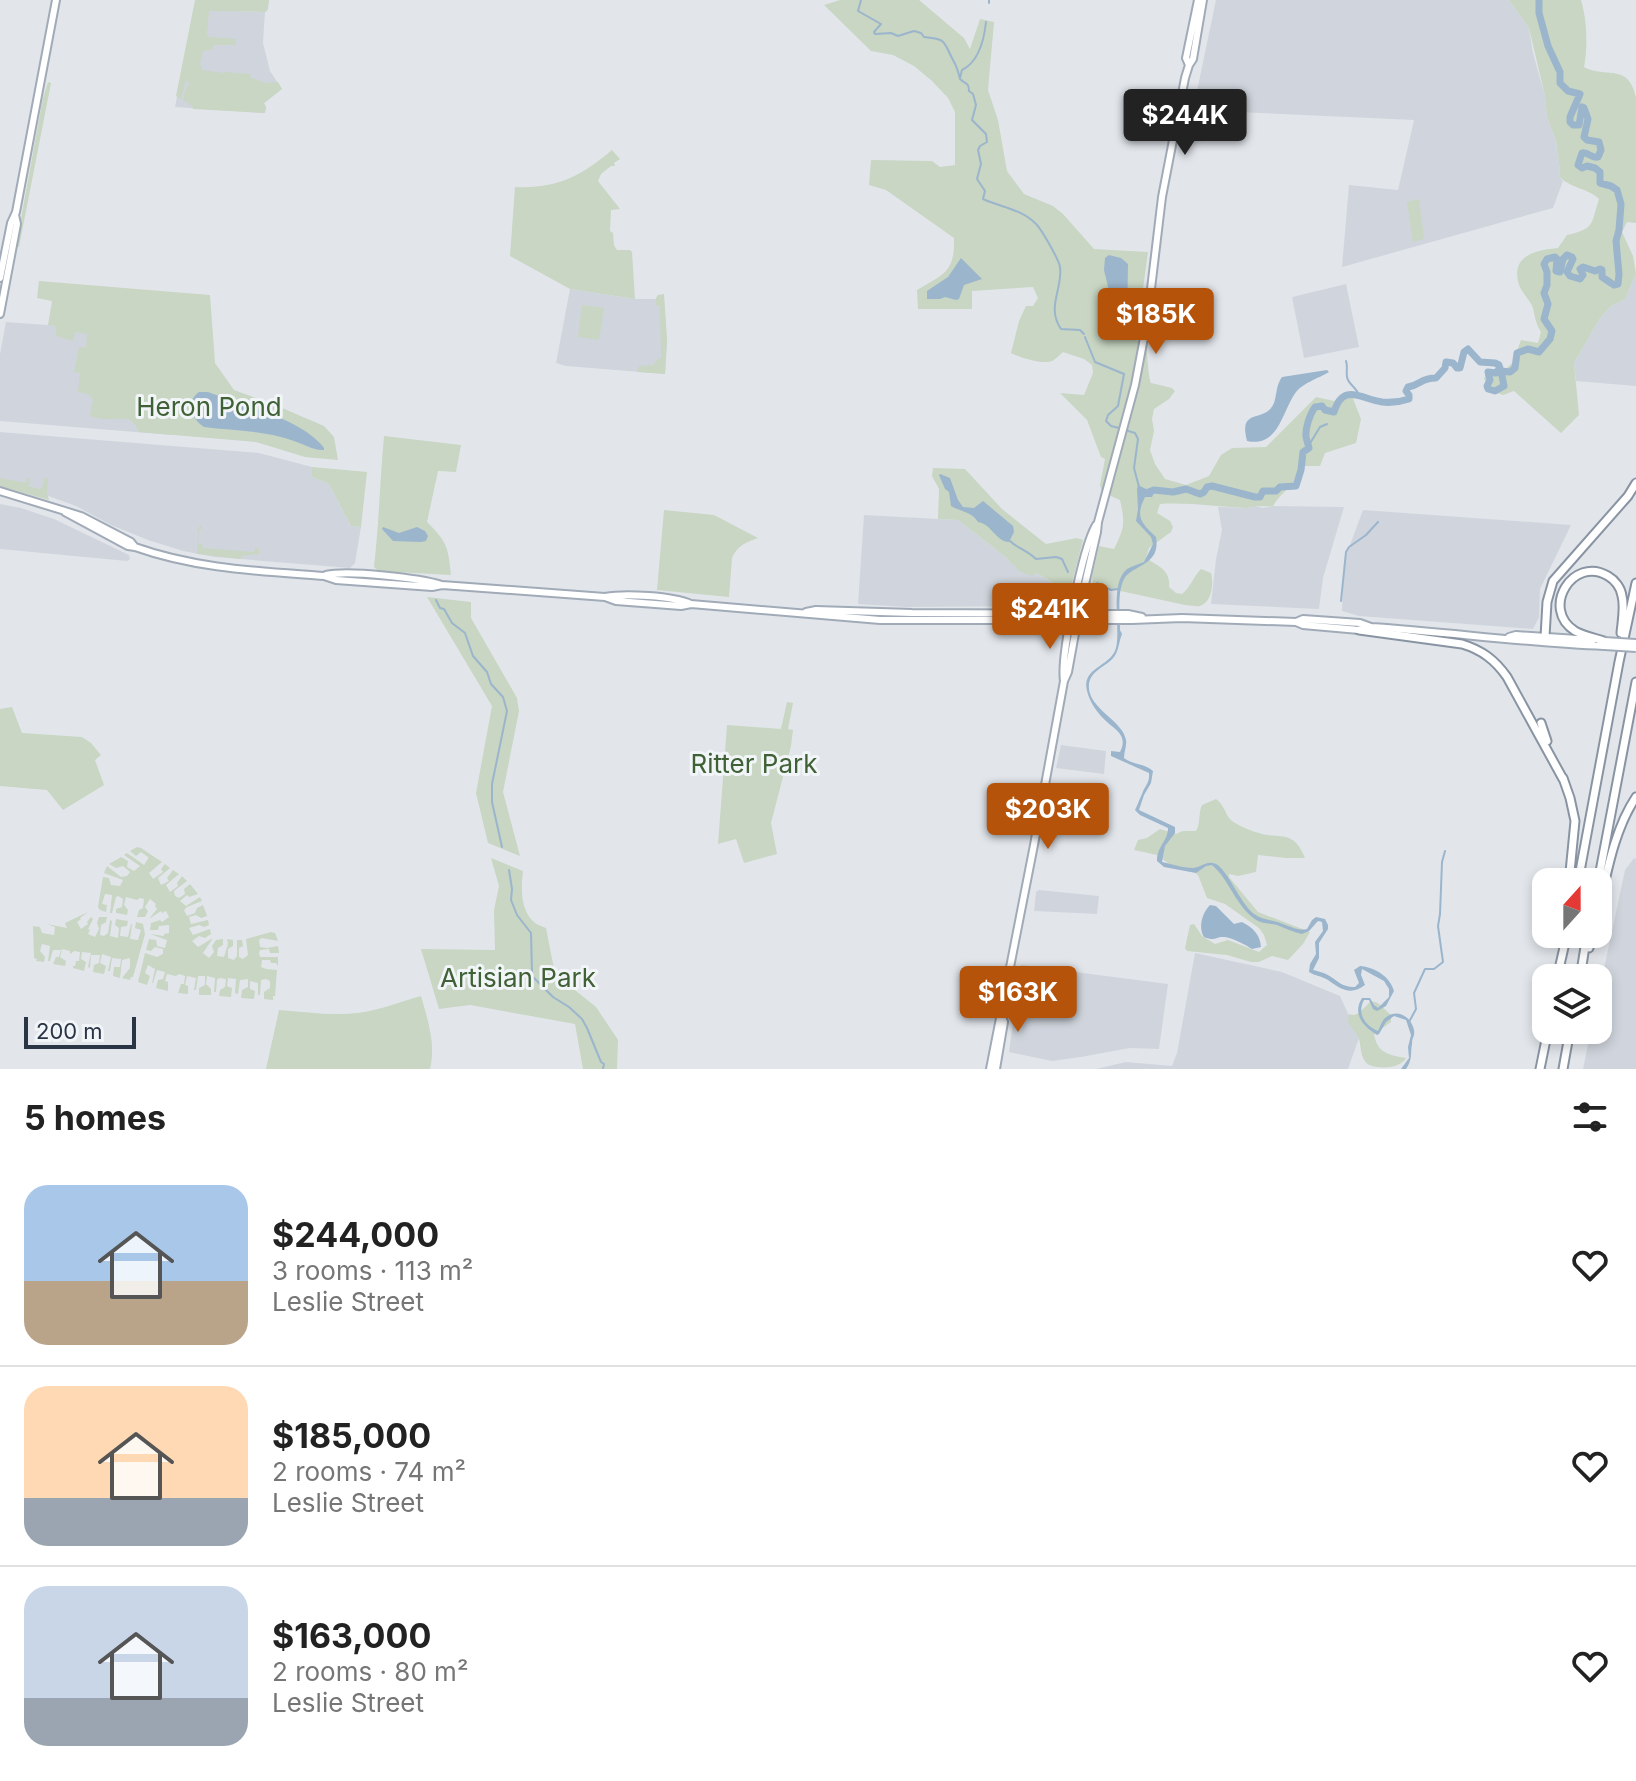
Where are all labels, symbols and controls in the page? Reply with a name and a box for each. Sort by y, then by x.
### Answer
pin: $244K [1129,89,1241,157]
text: $244K [1142,99,1228,130]
pin: $185K [1100,288,1212,356]
text: $185K [1116,298,1196,329]
park label: Heron Pond [136,391,282,422]
pin: $241K [994,583,1106,651]
text: $241K [1010,593,1090,624]
park label: Ritter Park [690,748,818,779]
pin: $203K [992,783,1104,851]
text: $203K [1005,793,1091,824]
north arrow [1532,868,1612,948]
map controls [1532,868,1612,1044]
park label: Artisian Park [440,962,596,993]
button: layers [1532,964,1612,1044]
pin: $163K [962,966,1074,1034]
text: $163K [978,976,1058,1007]
scale bar [24,1013,136,1049]
text: 200 m [36,1018,103,1044]
icon: filters [1568,1095,1612,1139]
text: 5 homes [24,1097,166,1138]
text: $244,000 [272,1214,439,1255]
icon: home [88,1217,184,1313]
icon: heart [1568,1243,1612,1287]
text: 3 rooms · 113 m² [272,1255,473,1286]
text: Leslie Street [272,1286,424,1317]
text: $185,000 [272,1415,431,1456]
icon: home [88,1418,184,1514]
icon: heart [1568,1444,1612,1488]
text: 2 rooms · 74 m² [272,1456,466,1487]
text: Leslie Street [272,1487,424,1518]
text: $163,000 [272,1615,431,1656]
icon: home [88,1618,184,1714]
icon: heart [1568,1644,1612,1688]
text: 2 rooms · 80 m² [272,1656,468,1687]
text: Leslie Street [272,1687,424,1718]

